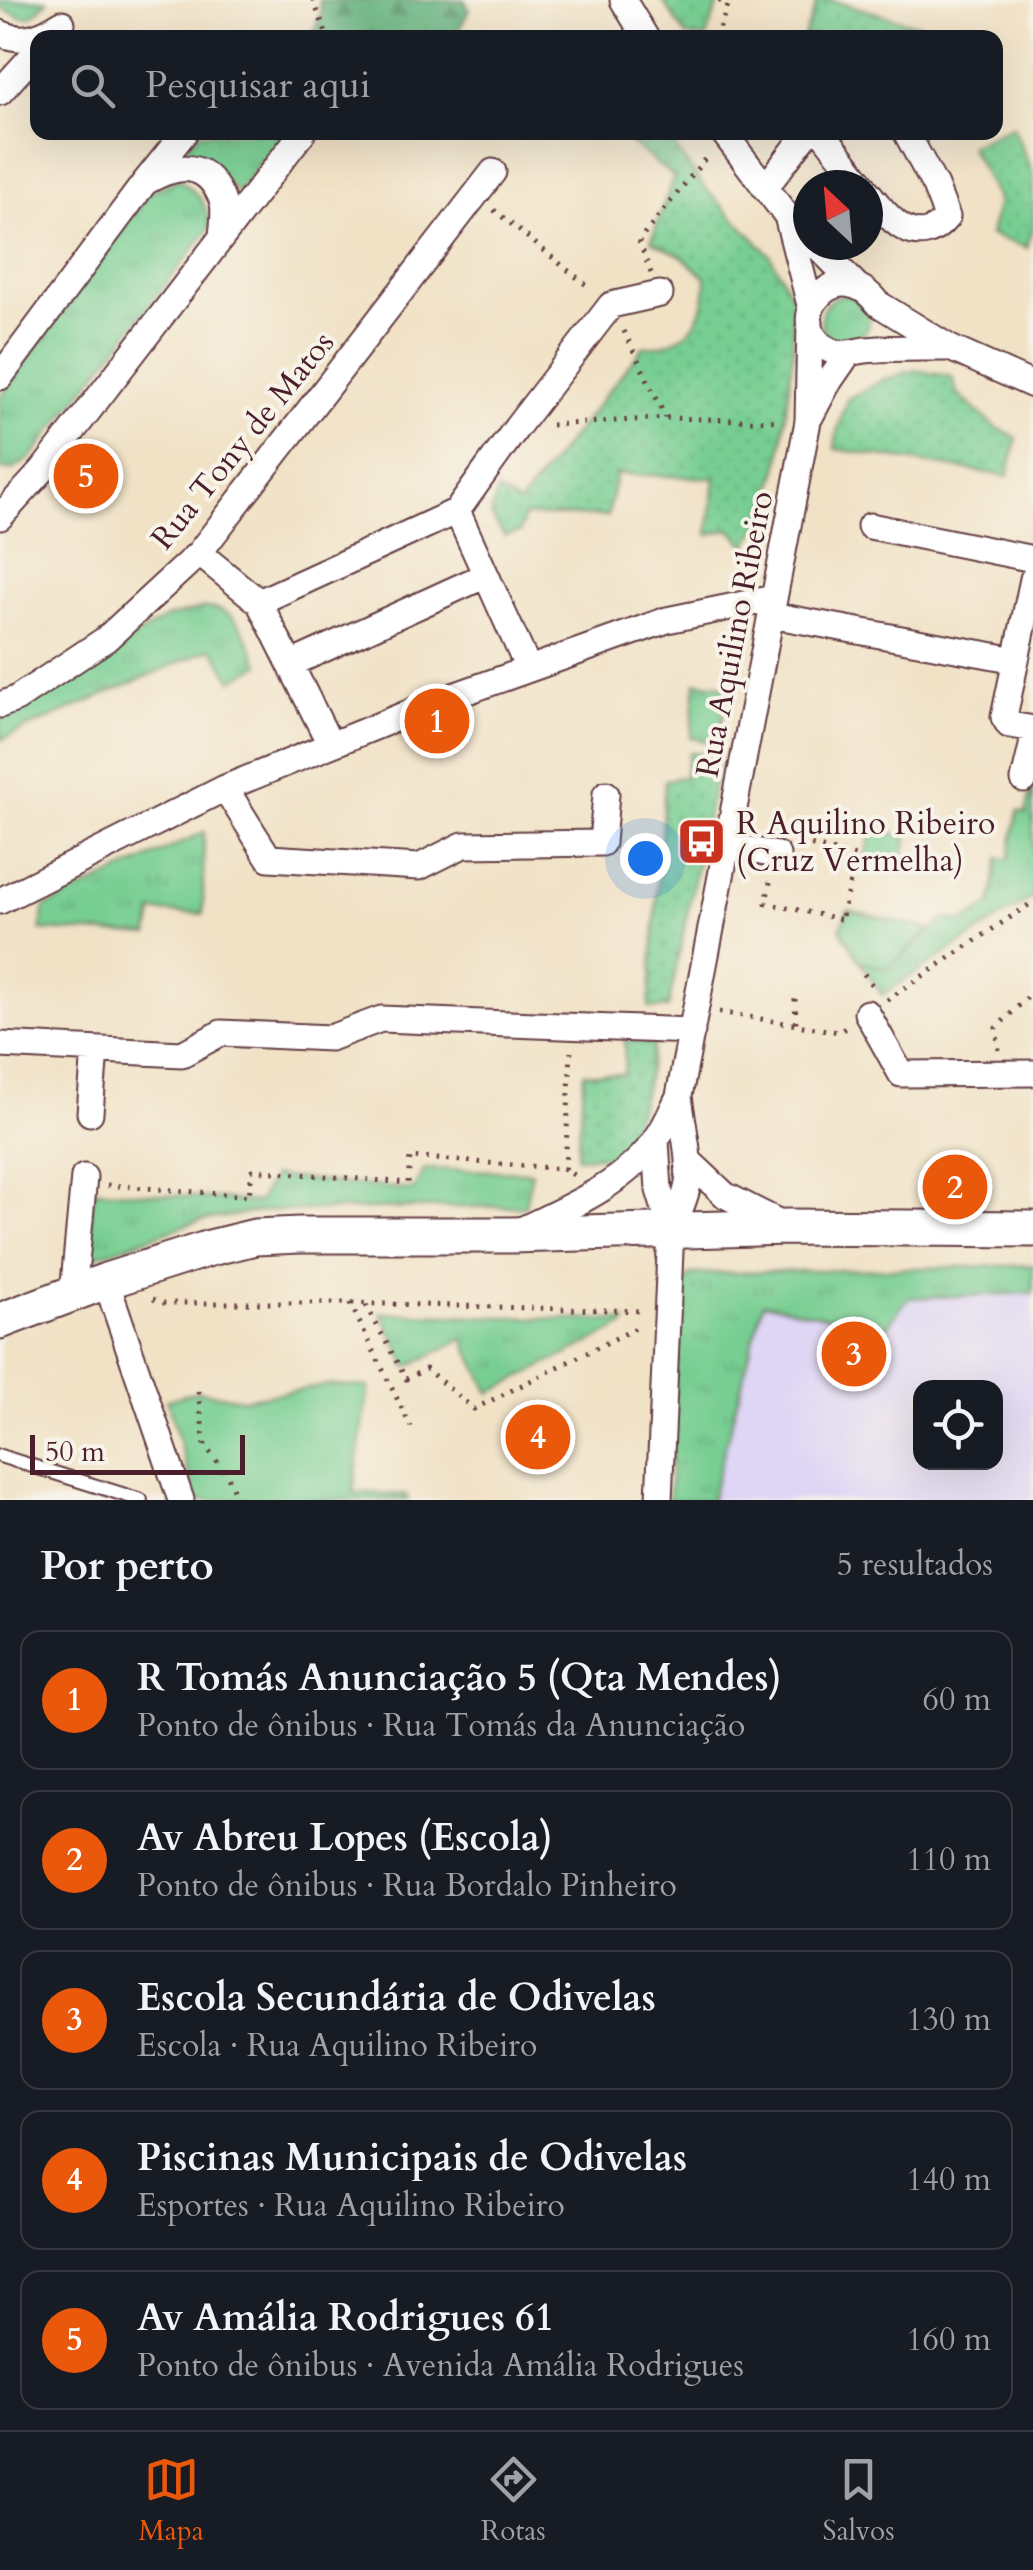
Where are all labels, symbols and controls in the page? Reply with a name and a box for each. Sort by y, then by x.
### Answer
search box [30,30,1003,140]
icon: search [65,58,120,113]
text: Pesquisar aqui [145,59,371,111]
north arrow [793,170,883,260]
street label: Rua Tony de Matos [141,322,344,559]
pin: 5 [54,438,118,514]
street label: Rua Aquilino Ribeiro [686,487,784,781]
pin: 1 [404,684,470,758]
place label: R Aquilino Ribeiro (Cruz Vermelha) [736,802,995,883]
bus stop icon: R Aquilino Ribeiro (Cruz Vermelha) [675,815,727,867]
your location [620,833,671,884]
pin: 2 [922,1150,988,1224]
pin: 3 [822,1316,886,1392]
map controls [913,1380,1003,1470]
button: locate [913,1380,1003,1470]
pin: 4 [506,1400,570,1474]
scale bar [30,1430,245,1474]
text: 50 m [45,1433,105,1471]
text: Por perto [40,1537,214,1594]
text: 5 resultados [836,1543,993,1587]
text: R Tomás Anunciação 5 (Qta Mendes) [137,1652,782,1704]
text: 1 [66,1678,83,1722]
text: 60 m [923,1678,991,1722]
text: Ponto de ônibus · Rua Tomás da Anunciação [137,1704,745,1748]
text: Av Abreu Lopes (Escola) [137,1812,553,1864]
text: 2 [66,1838,83,1882]
text: 110 m [906,1838,991,1882]
text: Ponto de ônibus · Rua Bordalo Pinheiro [137,1864,677,1908]
text: Escola Secundária de Odivelas [137,1972,656,2024]
text: 3 [66,1998,83,2042]
text: 130 m [906,1998,991,2042]
text: Escola · Rua Aquilino Ribeiro [137,2024,537,2068]
text: Piscinas Municipais de Odivelas [137,2132,687,2184]
text: 4 [66,2158,83,2202]
text: 140 m [906,2158,991,2202]
text: Esportes · Rua Aquilino Ribeiro [137,2184,565,2228]
text: Av Amália Rodrigues 61 [137,2292,554,2344]
text: 5 [66,2318,83,2362]
text: 160 m [906,2318,991,2362]
text: Ponto de ônibus · Avenida Amália Rodrigues [137,2344,744,2388]
tab: Mapa [138,2452,204,2550]
tab: Rotas [481,2452,546,2550]
tab: Salvos [823,2452,895,2550]

